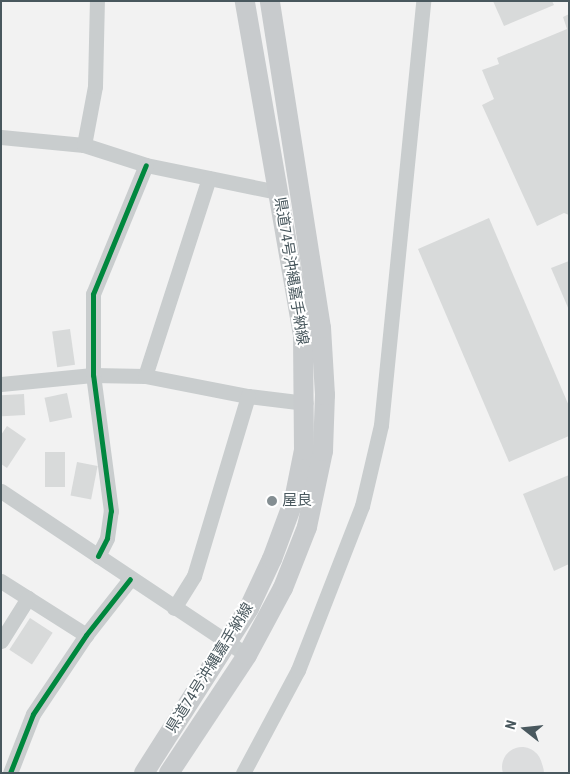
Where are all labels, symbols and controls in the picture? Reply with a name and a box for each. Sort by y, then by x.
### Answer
street label: 県道74号沖縄嘉手納線 [270,196,312,346]
place label: 屋良 [282,492,312,510]
marker: 屋良 [266,495,278,507]
street label: 県道74号沖縄嘉手納線 [163,600,257,736]
north arrow [500,704,550,754]
text: N [502,719,519,731]

